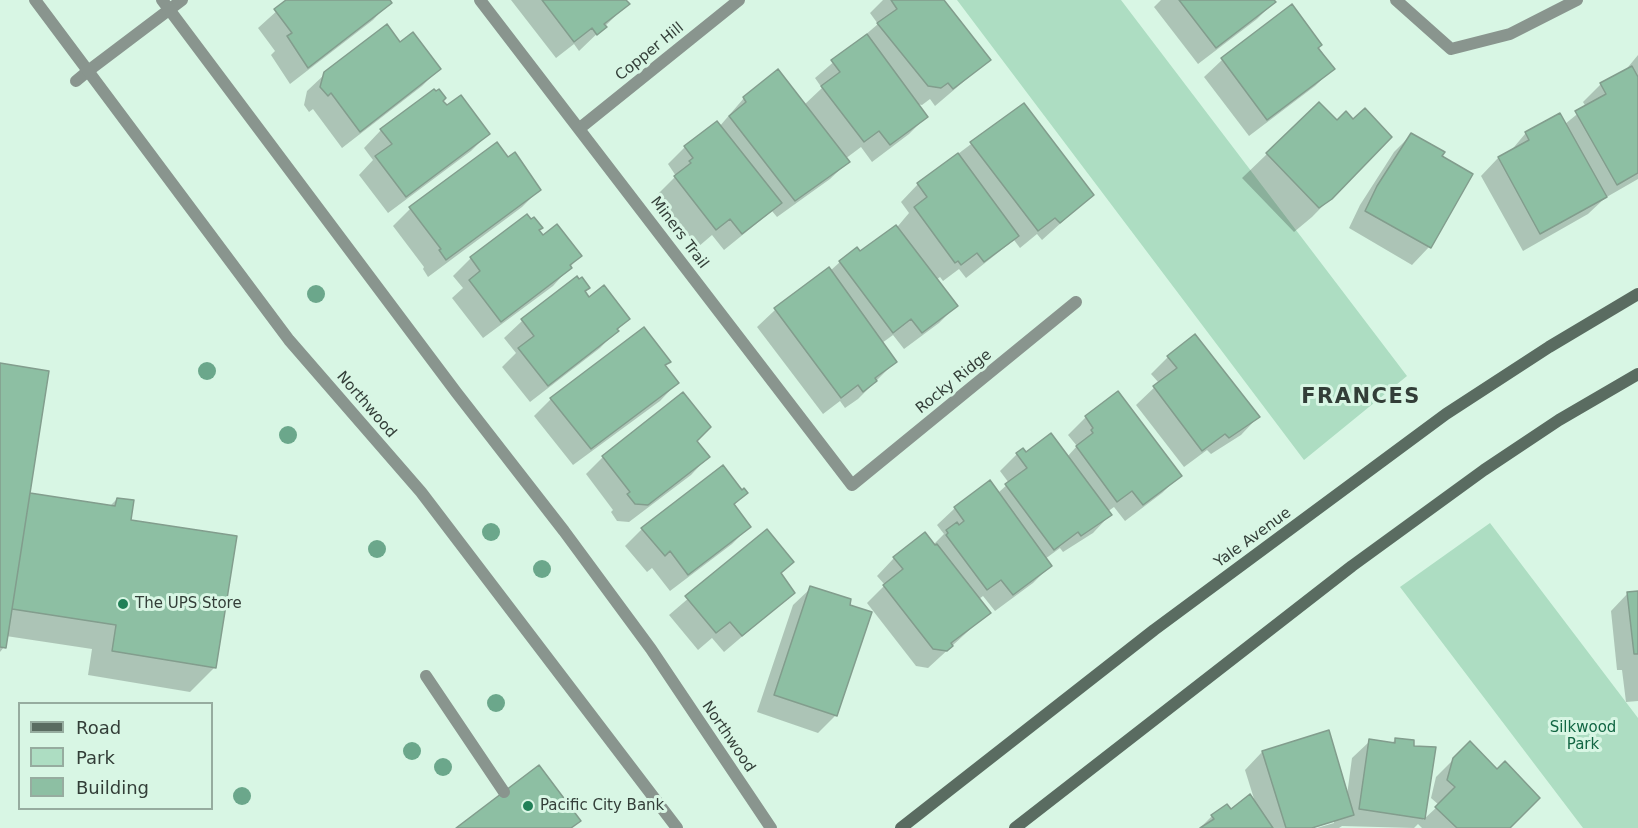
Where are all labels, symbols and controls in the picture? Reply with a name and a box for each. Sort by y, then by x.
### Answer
street label: Copper Hill [612,19,688,85]
street label: Miners Trail [646,194,712,272]
street label: Rocky Ridge [913,346,995,418]
street label: Northwood [332,368,400,442]
district label: FRANCES [1301,385,1421,411]
street label: Yale Avenue [1211,504,1295,572]
place label: The UPS Store [135,595,242,613]
marker: The UPS Store [116,597,130,611]
street label: Northwood [698,698,758,776]
legend [18,702,213,810]
text: Road [76,717,121,738]
park label: Silkwood Park [1550,719,1616,754]
text: Park [76,747,115,768]
text: Building [76,777,149,798]
place label: Pacific City Bank [540,797,664,815]
marker: Pacific City Bank [521,799,535,813]

